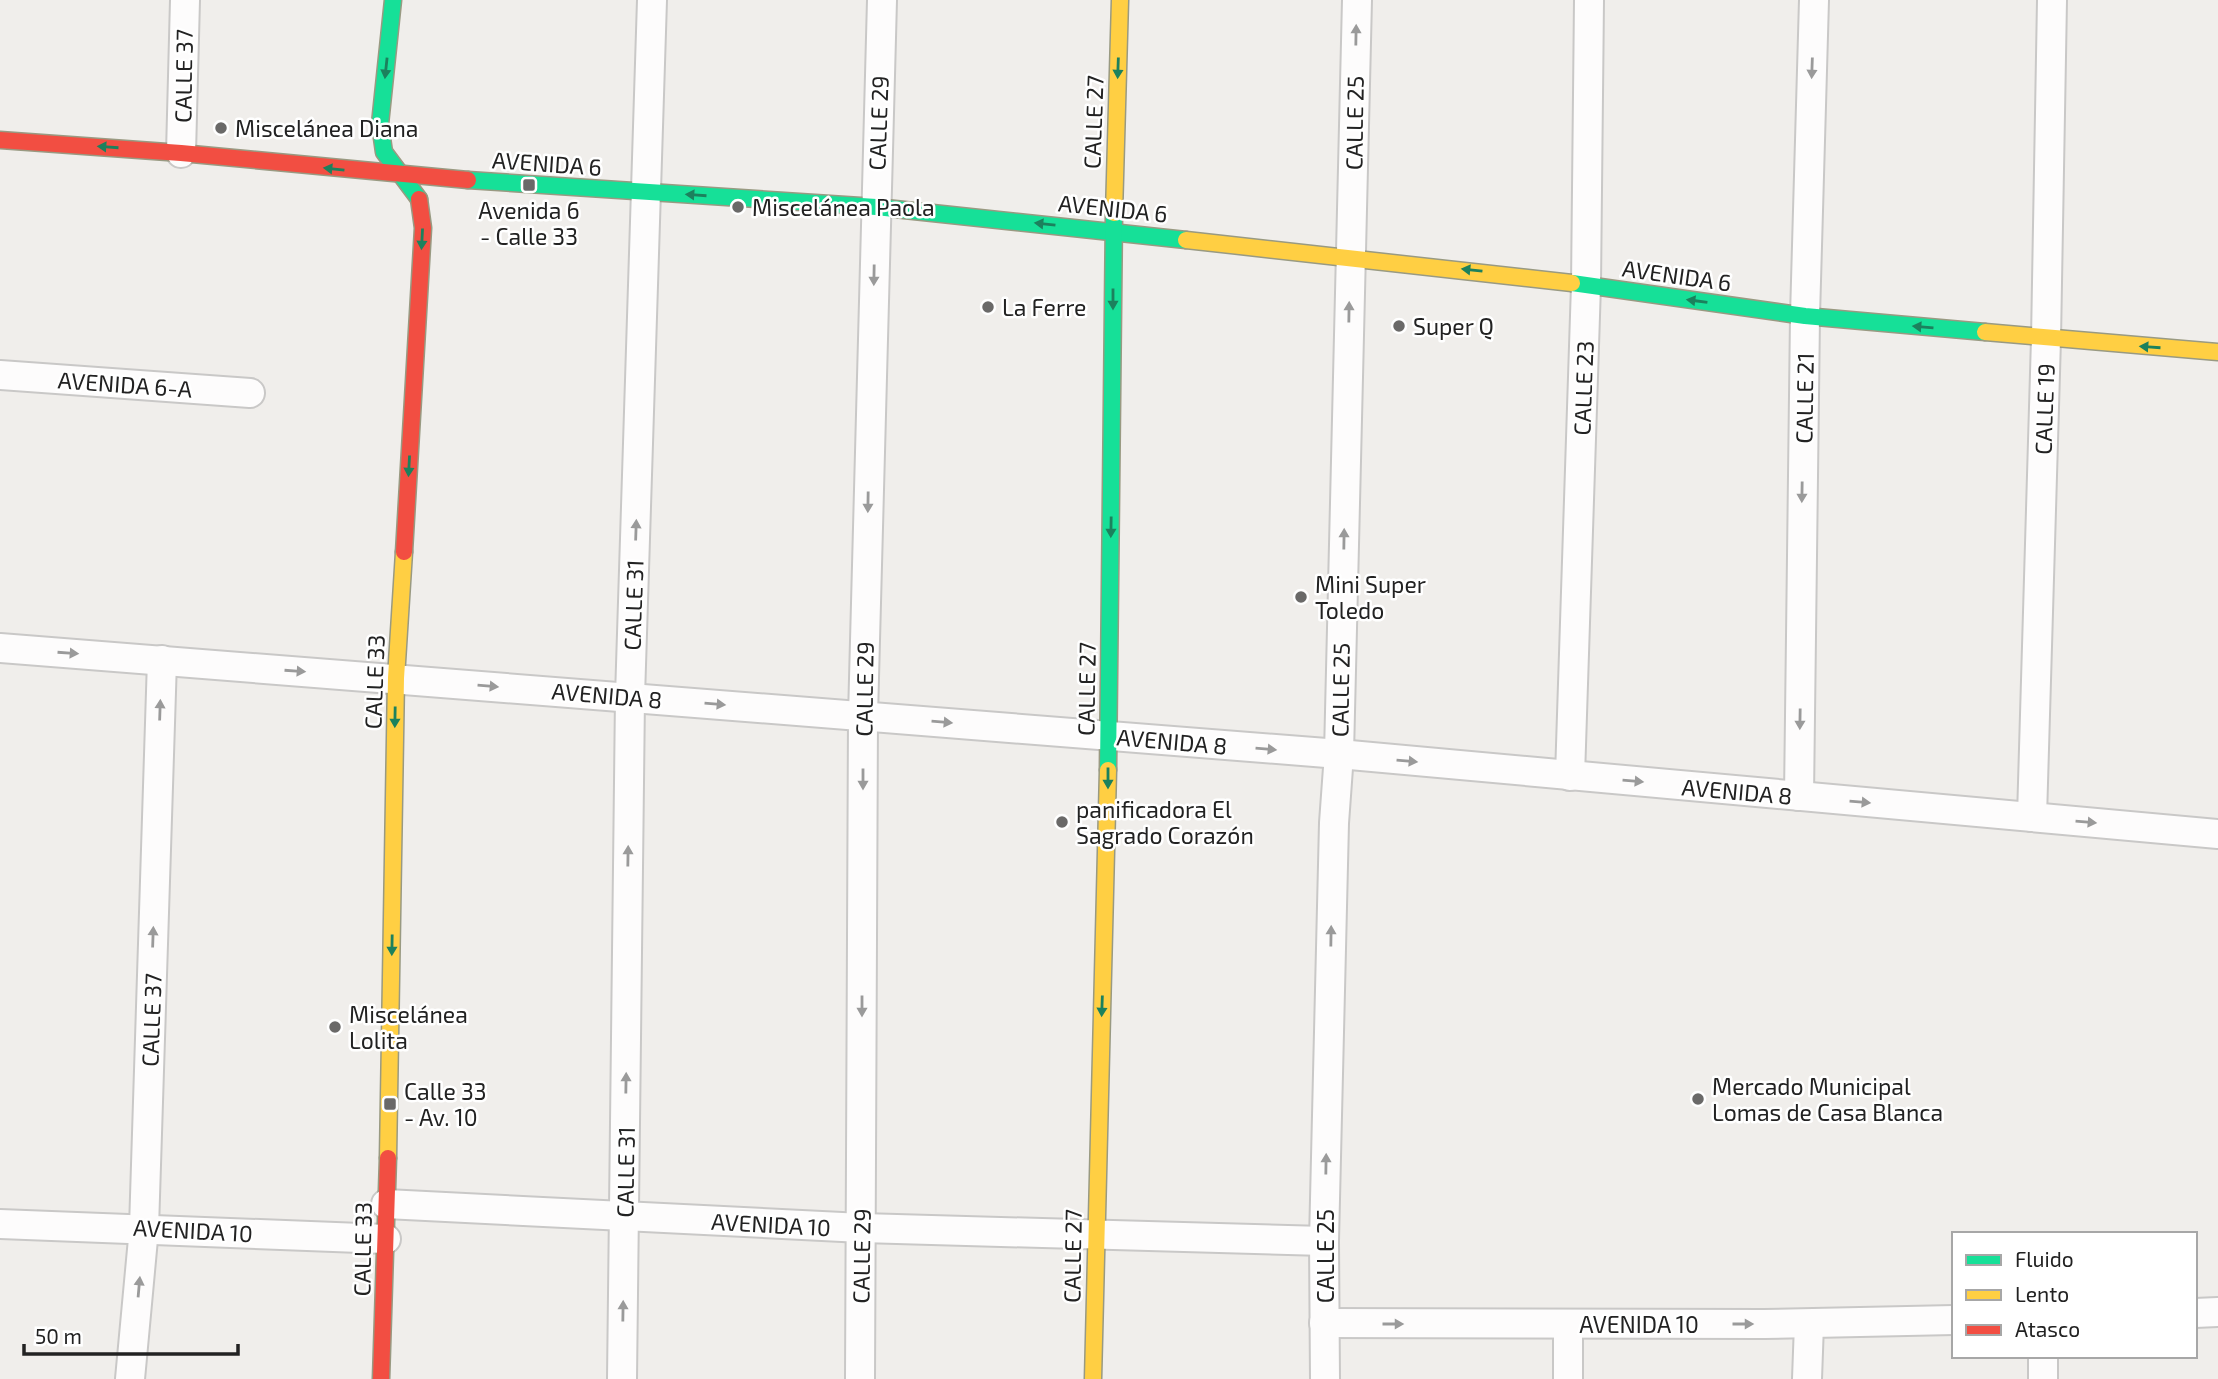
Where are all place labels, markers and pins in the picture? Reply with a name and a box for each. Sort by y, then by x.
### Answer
place label: Miscelánea Diana [235,114,419,142]
marker: Miscelánea Diana [213,120,229,136]
marker: Avenida 6 - Calle 33 [521,177,537,193]
place label: Miscelánea Paola [752,193,935,221]
place label: Avenida 6 - Calle 33 [478,196,580,250]
marker: Miscelánea Paola [730,199,746,215]
place label: La Ferre [1002,293,1086,321]
marker: La Ferre [980,299,996,315]
place label: Super Q [1413,312,1494,340]
marker: Super Q [1391,318,1407,334]
place label: Mini Super Toledo [1315,570,1426,624]
marker: Mini Super Toledo [1293,589,1309,605]
place label: panificadora El Sagrado Corazón [1076,795,1254,849]
marker: panificadora El Sagrado Corazón [1054,814,1070,830]
place label: Miscelánea Lolita [349,1000,468,1054]
marker: Miscelánea Lolita [327,1019,343,1035]
place label: Mercado Municipal Lomas de Casa Blanca [1712,1072,1943,1126]
place label: Calle 33 - Av. 10 [404,1077,486,1131]
marker: Mercado Municipal Lomas de Casa Blanca [1690,1091,1706,1107]
marker: Calle 33 - Av. 10 [382,1096,398,1112]

